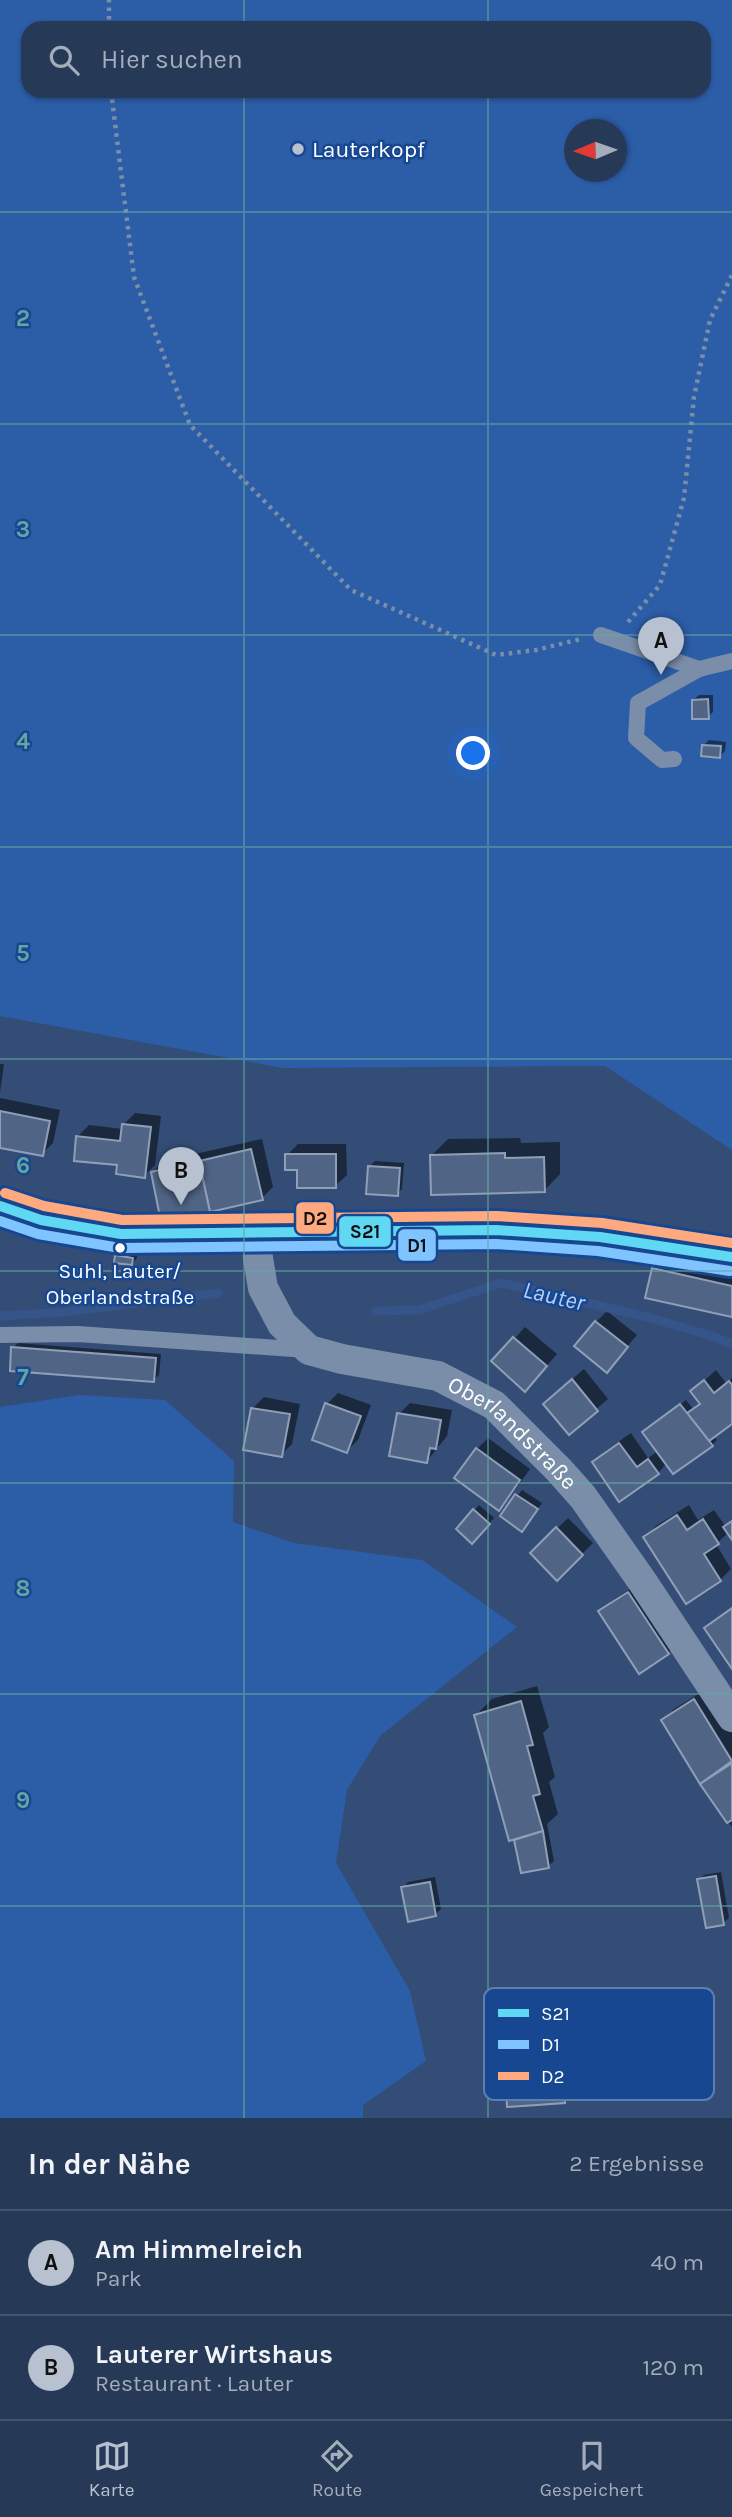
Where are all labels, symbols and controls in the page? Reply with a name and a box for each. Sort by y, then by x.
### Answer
search box [21,21,711,98]
icon: search [45,41,83,79]
text: Hier suchen [101,44,243,75]
north arrow [564,119,627,182]
place label: Lauterkopf [312,136,425,163]
marker: Lauterkopf [290,141,306,157]
text: 2 [16,305,30,332]
text: 3 [16,516,30,543]
pin: A [638,617,684,675]
text: 4 [16,728,30,755]
your location [456,736,490,770]
text: 5 [16,940,30,967]
pin: B [158,1147,204,1205]
text: 6 [16,1152,30,1179]
line badge: D2 [295,1201,335,1235]
text: D2 [303,1208,327,1230]
line badge: S21 [338,1215,392,1248]
text: S21 [350,1221,380,1243]
line badge: D1 [397,1228,437,1262]
text: D1 [407,1235,427,1257]
marker: Suhl, Lauter/ Oberlandstraße [113,1241,127,1255]
place label: Suhl, Lauter/ Oberlandstraße [46,1259,194,1309]
water label: Lauter [520,1275,588,1317]
text: 7 [17,1364,29,1391]
street label: Oberlandstraße [444,1370,583,1495]
text: 8 [16,1575,30,1602]
text: 9 [16,1787,30,1814]
legend [484,1988,714,2100]
text: S21 [541,2003,570,2025]
text: D1 [541,2034,560,2056]
text: D2 [541,2066,565,2088]
text: In der Nähe [28,2146,191,2182]
text: 2 Ergebnisse [569,2150,704,2177]
text: Am Himmelreich [95,2234,303,2265]
text: A [44,2249,58,2276]
text: 40 m [651,2249,704,2276]
text: Park [95,2265,142,2292]
text: Lauterer Wirtshaus [95,2339,333,2370]
text: B [44,2354,58,2381]
text: 120 m [642,2354,704,2381]
text: Restaurant · Lauter [95,2370,293,2397]
tab: Karte [89,2437,134,2501]
tab: Route [312,2437,362,2501]
tab: Gespeichert [540,2437,643,2501]

